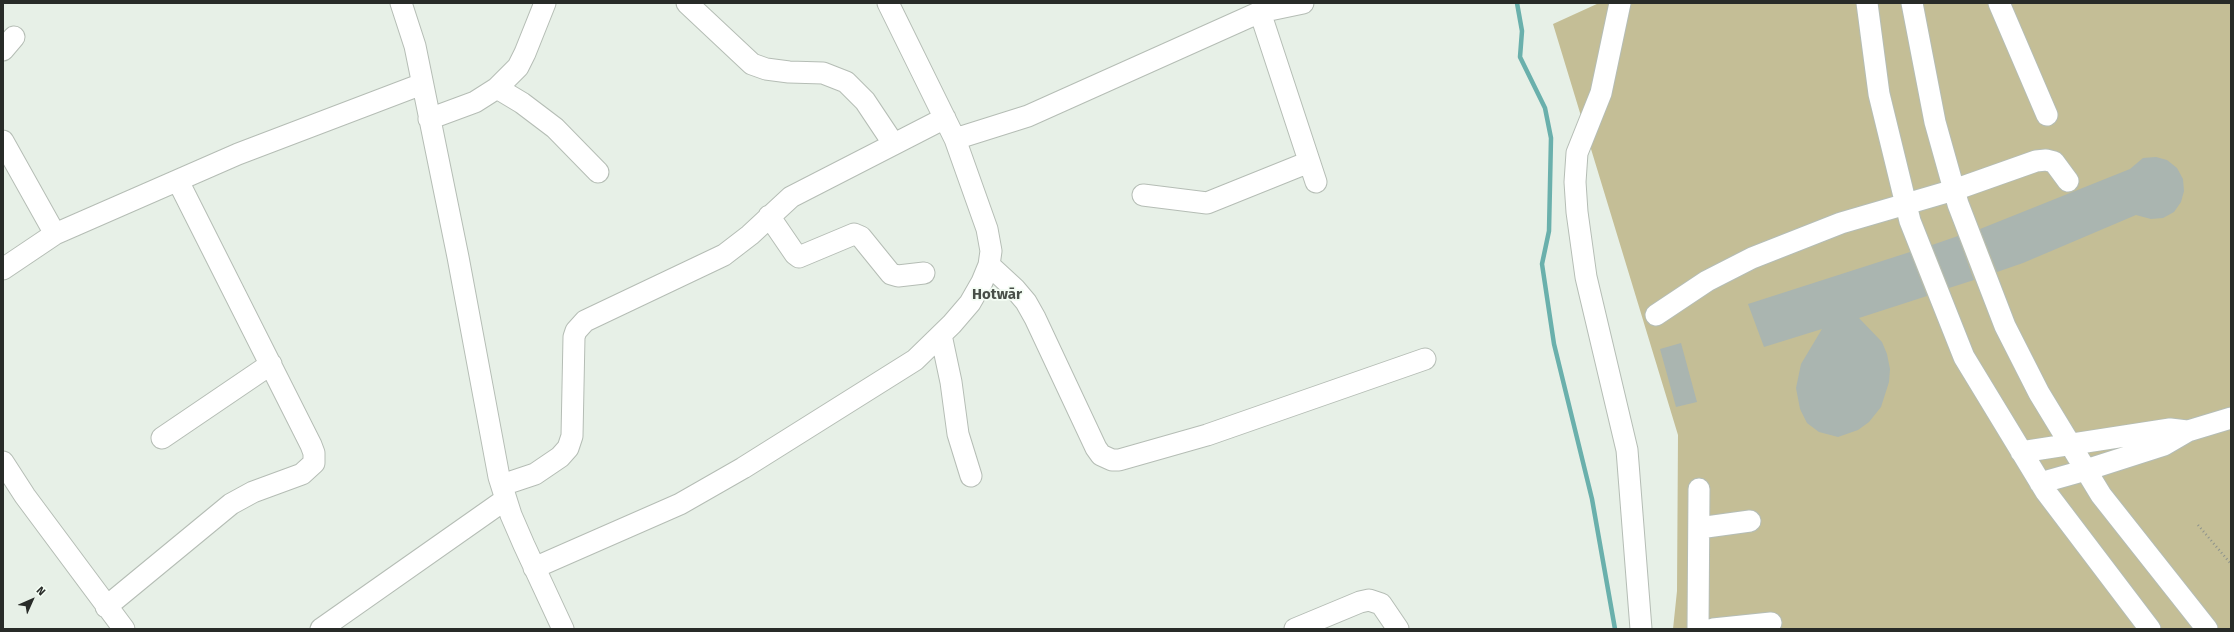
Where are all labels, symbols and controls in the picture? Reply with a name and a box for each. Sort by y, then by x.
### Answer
district label: Hotwār [972,286,1022,304]
north arrow [12,580,52,620]
text: N [34,584,48,598]

